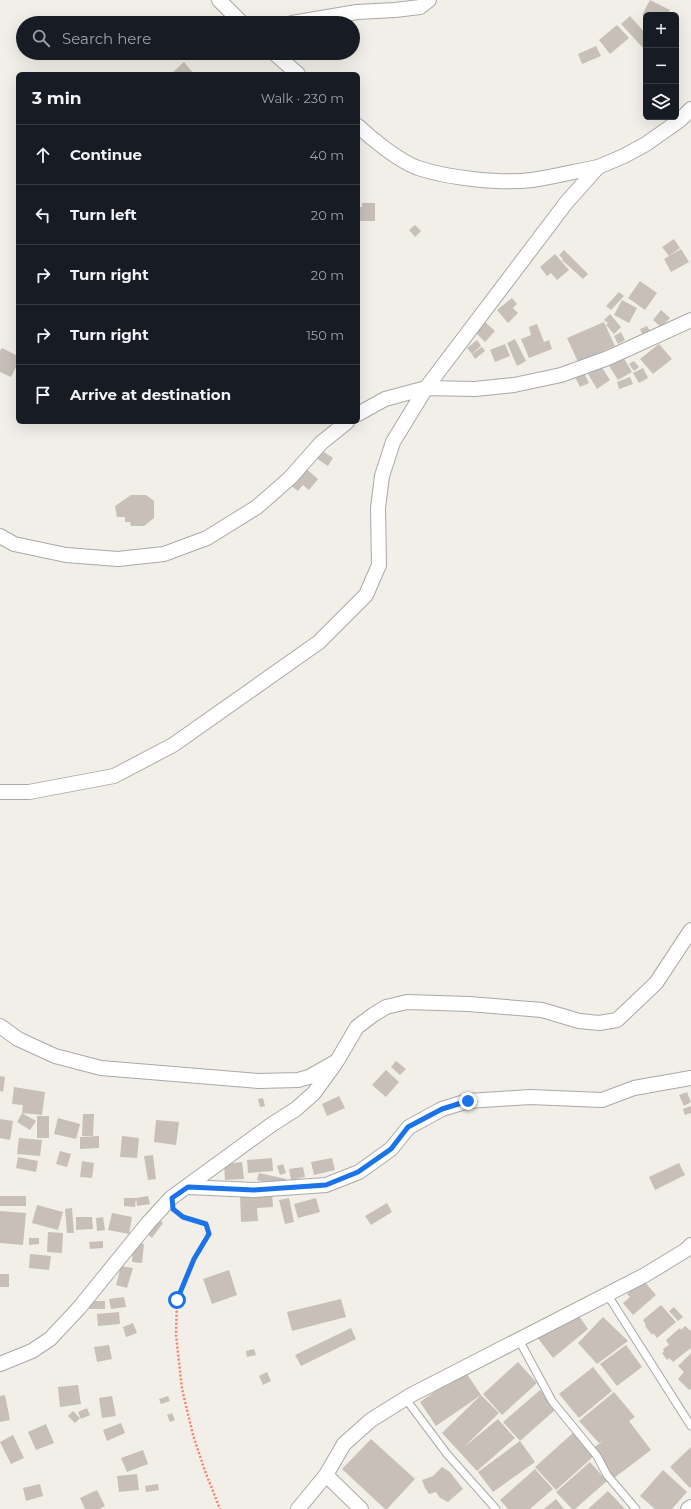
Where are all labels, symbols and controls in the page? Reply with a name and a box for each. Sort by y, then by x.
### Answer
map controls [643,12,679,120]
button: + [643,12,679,48]
search box [16,16,360,60]
icon: search [30,27,52,49]
text: Search here [62,29,151,48]
button: − [643,48,679,84]
button: layers [643,84,679,120]
text: 3 min [32,88,82,108]
text: Walk · 230 m [261,90,344,106]
icon: ahead [32,144,54,166]
text: Continue [70,145,142,164]
text: 40 m [310,147,344,163]
icon: left [32,204,54,226]
text: Turn left [70,205,137,224]
text: 20 m [311,207,344,223]
icon: right [32,264,54,286]
text: Turn right [70,265,149,284]
text: 20 m [311,267,344,283]
icon: right [32,324,54,346]
text: Turn right [70,325,149,344]
text: 150 m [306,327,344,343]
icon: arrive [32,384,54,406]
text: Arrive at destination [70,385,231,404]
route end [459,1092,477,1110]
route start [168,1291,186,1309]

